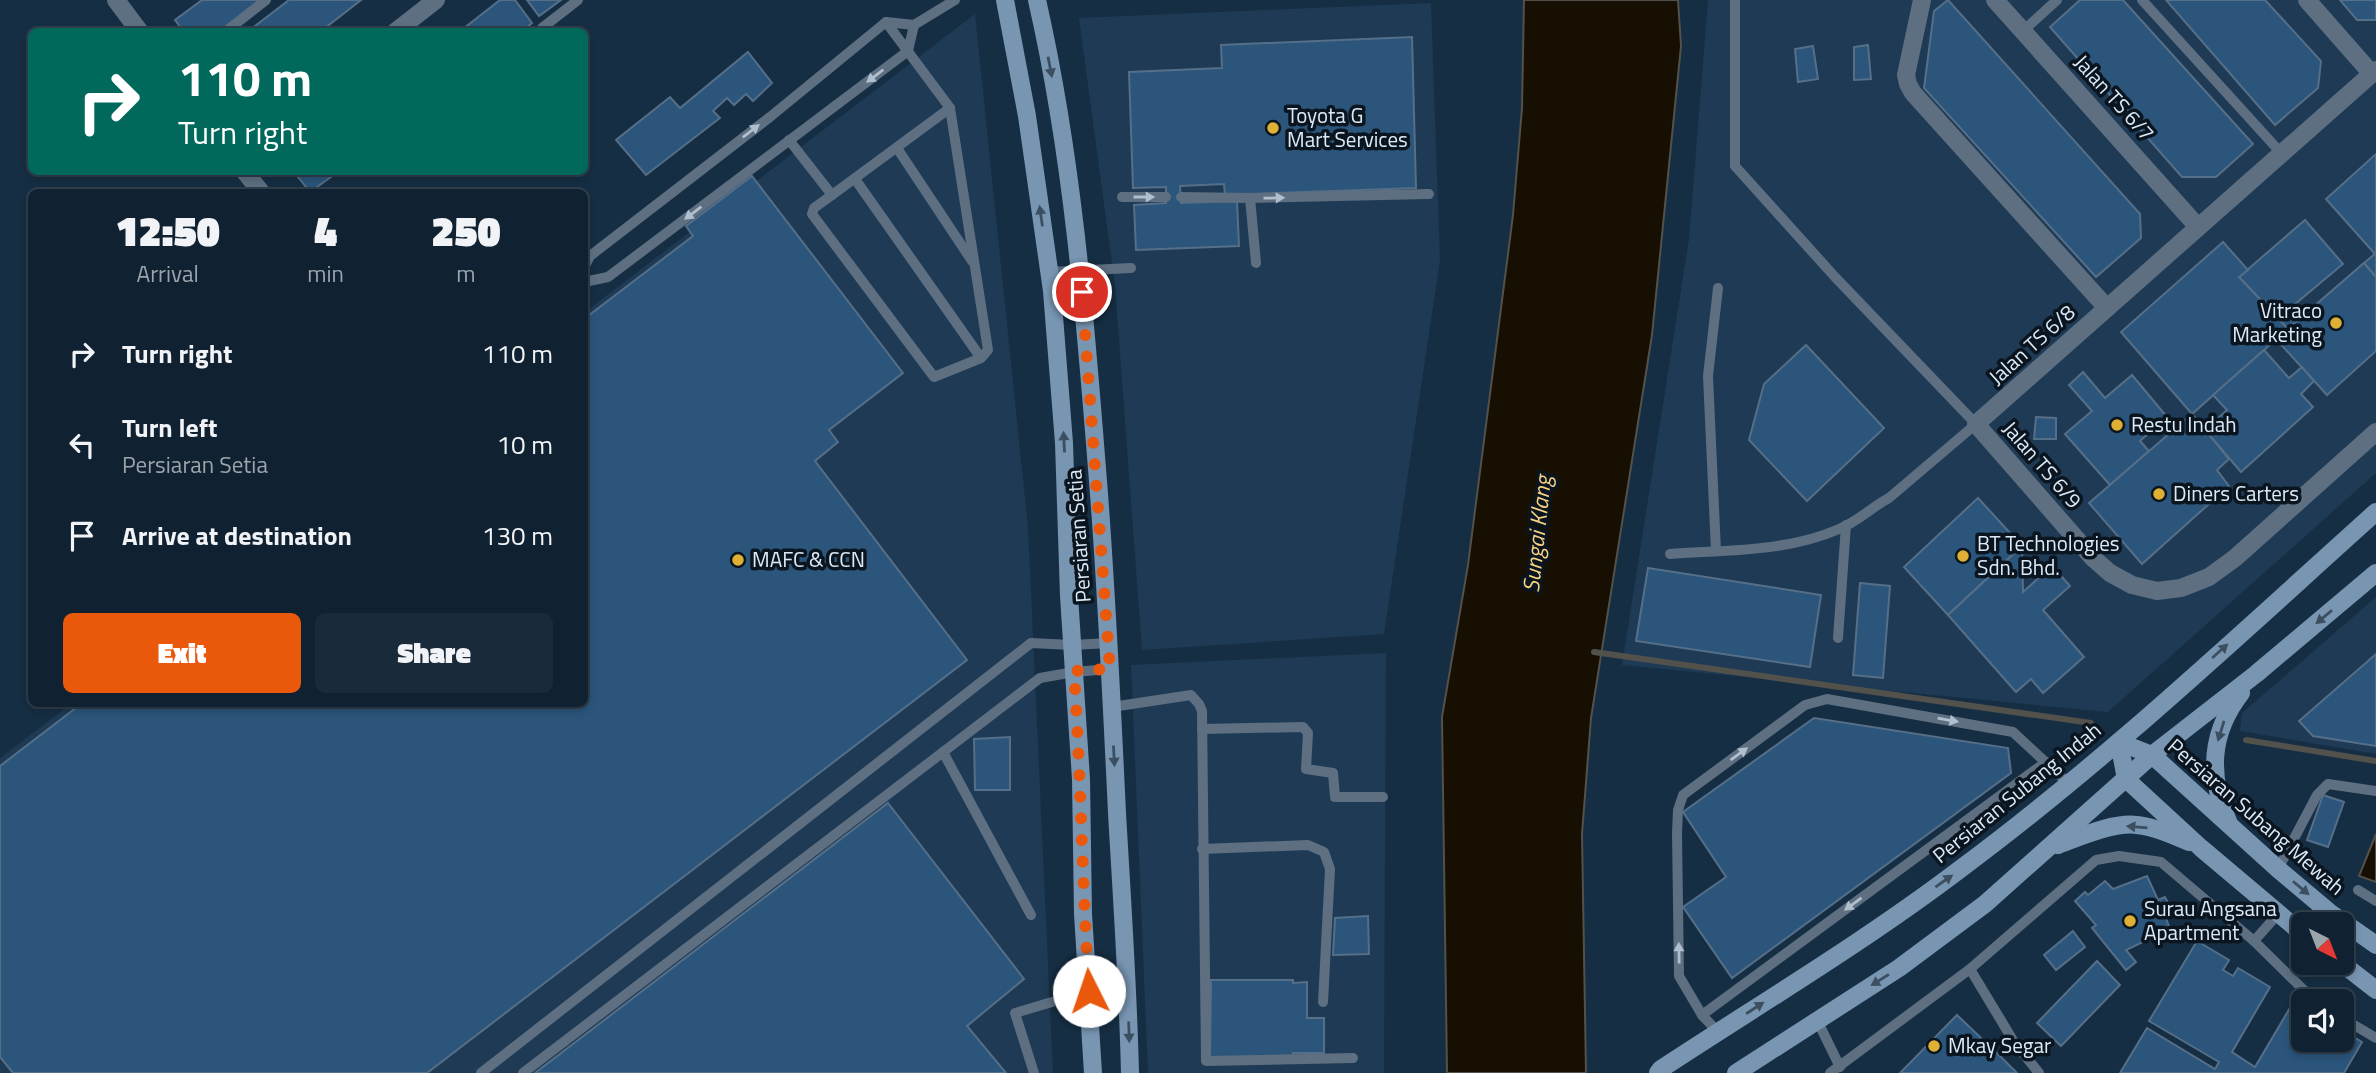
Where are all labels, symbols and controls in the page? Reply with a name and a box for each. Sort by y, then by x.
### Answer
text: 110 m [178,40,312,115]
street label: Jalan TS 6/7 [2067,47,2162,148]
icon: right [63,56,154,147]
one-way arrow [1045,56,1056,78]
one-way arrow [866,69,884,83]
place label: Toyota G Mart Services [1287,99,1408,155]
text: Turn right [178,108,307,156]
marker: Toyota G Mart Services [1265,120,1281,136]
one-way arrow [741,124,759,139]
one-way arrow [1133,191,1155,203]
one-way arrow [1263,192,1285,203]
text: 12:50 [115,198,220,262]
text: 4 [314,198,337,262]
text: 250 [431,198,501,262]
one-way arrow [684,205,702,219]
one-way arrow [1036,205,1047,227]
text: Arrival [136,256,199,291]
text: min [307,256,344,291]
text: m [456,256,476,291]
pin [1052,262,1112,322]
icon: arrive [1063,273,1101,311]
place label: Vitraco Marketing [2232,294,2322,350]
street label: Jalan TS 6/8 [1981,296,2082,392]
marker: Vitraco Marketing [2328,315,2344,331]
text: Turn right [122,334,233,373]
text: 110 m [482,334,553,373]
icon: right [63,335,101,373]
text: Turn left [122,408,217,447]
place label: Restu Indah [2131,408,2237,440]
street label: Jalan TS 6/9 [1996,413,2090,515]
marker: Restu Indah [2109,417,2125,433]
text: 10 m [496,425,553,464]
icon: left [63,426,101,464]
one-way arrow [1058,431,1069,453]
text: Persiaran Setia [122,447,268,482]
street label: Persiaran Setia [1057,468,1099,604]
water label: Sungai Klang [1513,472,1560,594]
place label: Diners Carters [2173,477,2299,509]
marker: Diners Carters [2151,486,2167,502]
text: Arrive at destination [122,516,352,555]
text: 130 m [482,516,553,555]
icon: arrive [63,517,101,555]
place label: BT Technologies Sdn. Bhd. [1977,527,2120,583]
place label: MAFC & CCN [752,543,865,575]
marker: BT Technologies Sdn. Bhd. [1955,548,1971,564]
marker: MAFC & CCN [730,552,746,568]
one-way arrow [2315,609,2332,624]
button: Exit [63,613,301,693]
button: Share [315,613,553,693]
one-way arrow [2211,644,2228,660]
street label: Persiaran Subang Indah [1925,714,2108,870]
one-way arrow [1937,715,1959,726]
one-way arrow [2215,721,2225,742]
street label: Persiaran Subang Mewah [2161,730,2352,902]
one-way arrow [1109,746,1120,768]
one-way arrow [1730,747,1748,761]
one-way arrow [2126,821,2148,832]
one-way arrow [1935,874,1953,888]
one-way arrow [2292,880,2310,896]
place label: Surau Angsana Apartment [2144,892,2277,948]
one-way arrow [1844,897,1862,911]
north arrow [2291,912,2354,975]
map controls [2291,912,2354,1052]
marker: Surau Angsana Apartment [2122,913,2138,929]
one-way arrow [1673,941,1684,963]
position arrow [1052,954,1126,1028]
one-way arrow [1871,973,1889,987]
button: sound [2291,989,2354,1052]
one-way arrow [1745,1001,1765,1014]
one-way arrow [1123,1022,1135,1044]
place label: Mkay Segar [1948,1029,2051,1061]
marker: Mkay Segar [1926,1038,1942,1054]

